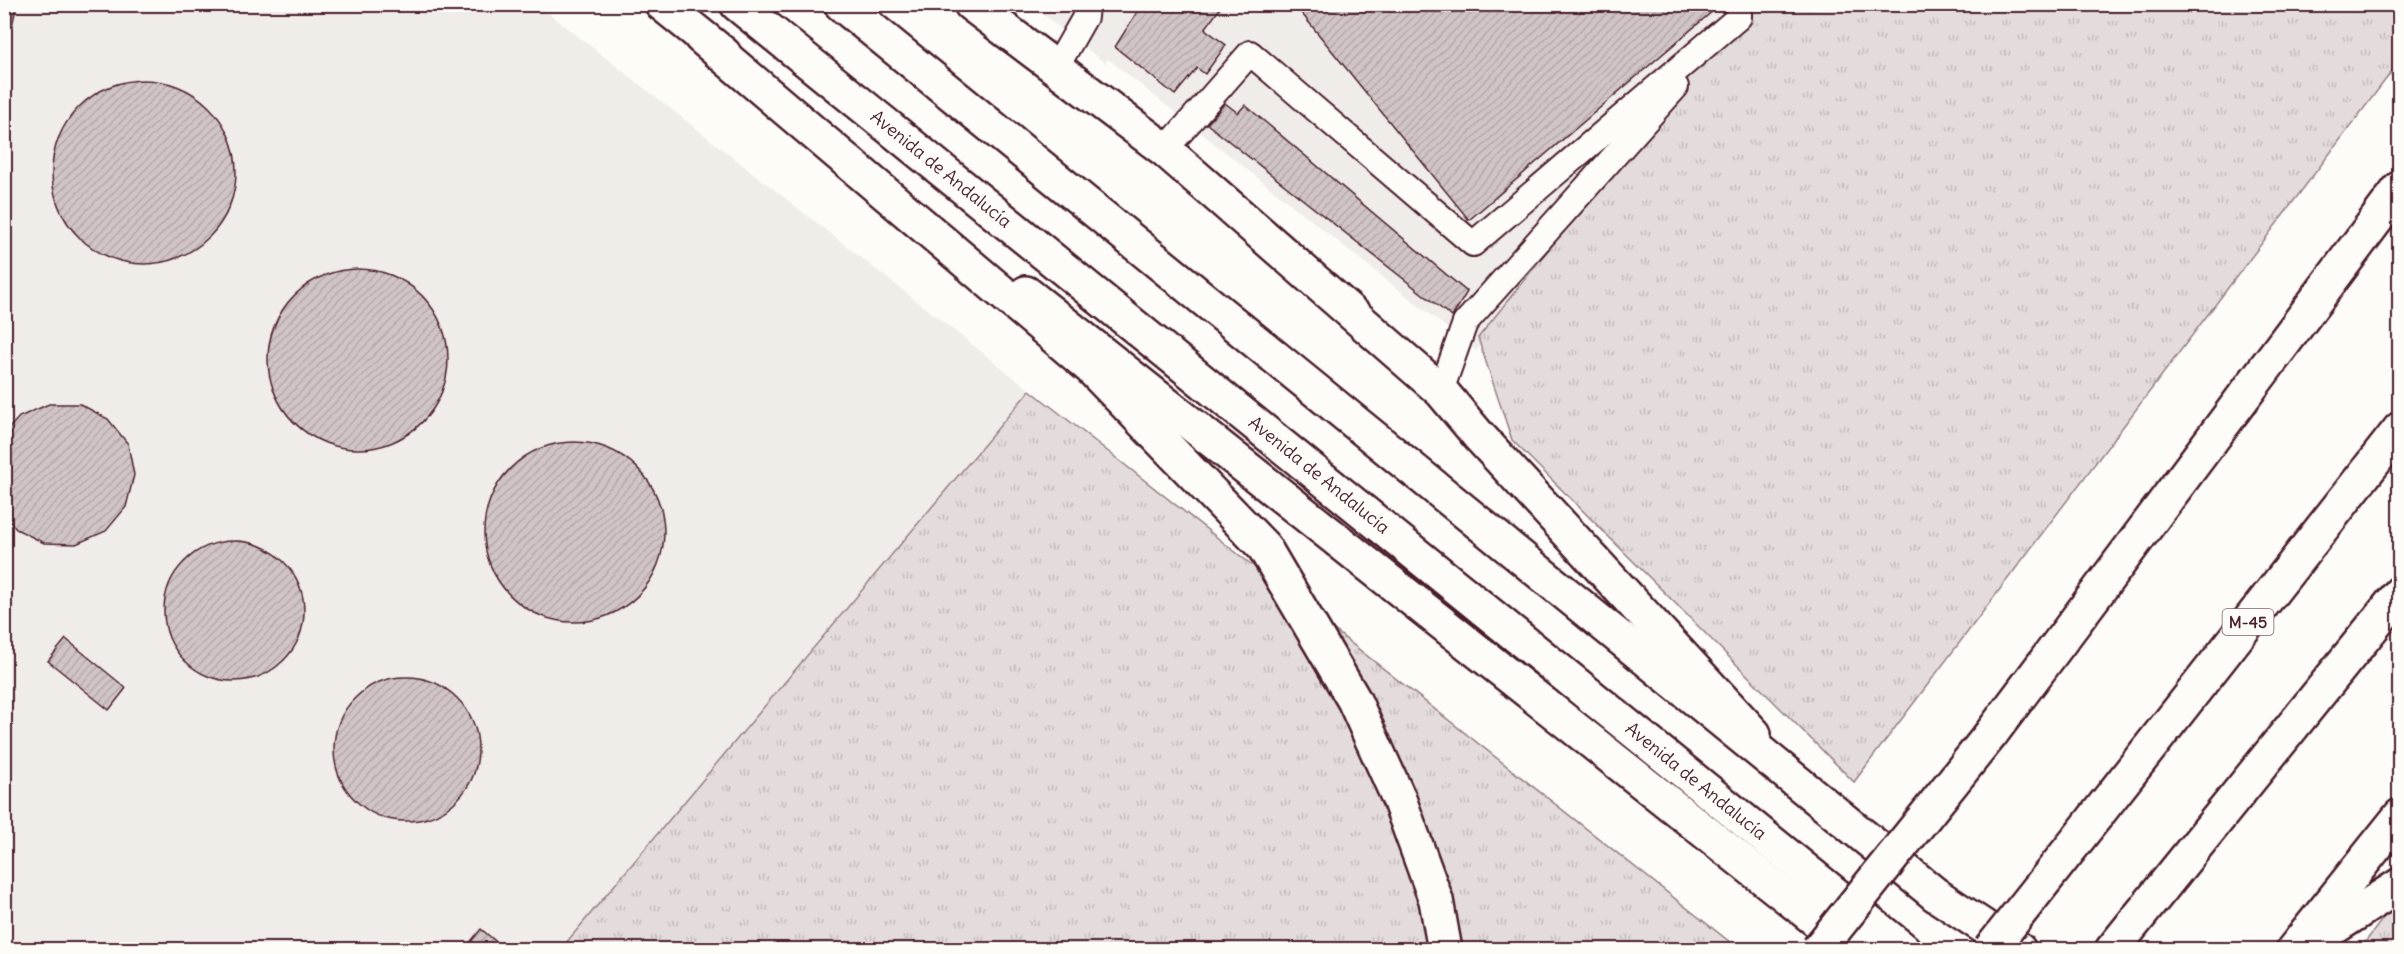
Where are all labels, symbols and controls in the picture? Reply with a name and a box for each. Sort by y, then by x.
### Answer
street label: Avenida de Andalucía [866,105,1016,233]
street label: Avenida de Andalucía [1244,411,1394,539]
road number: M-45 [2222,609,2274,635]
street label: Avenida de Andalucía [1621,717,1771,845]

